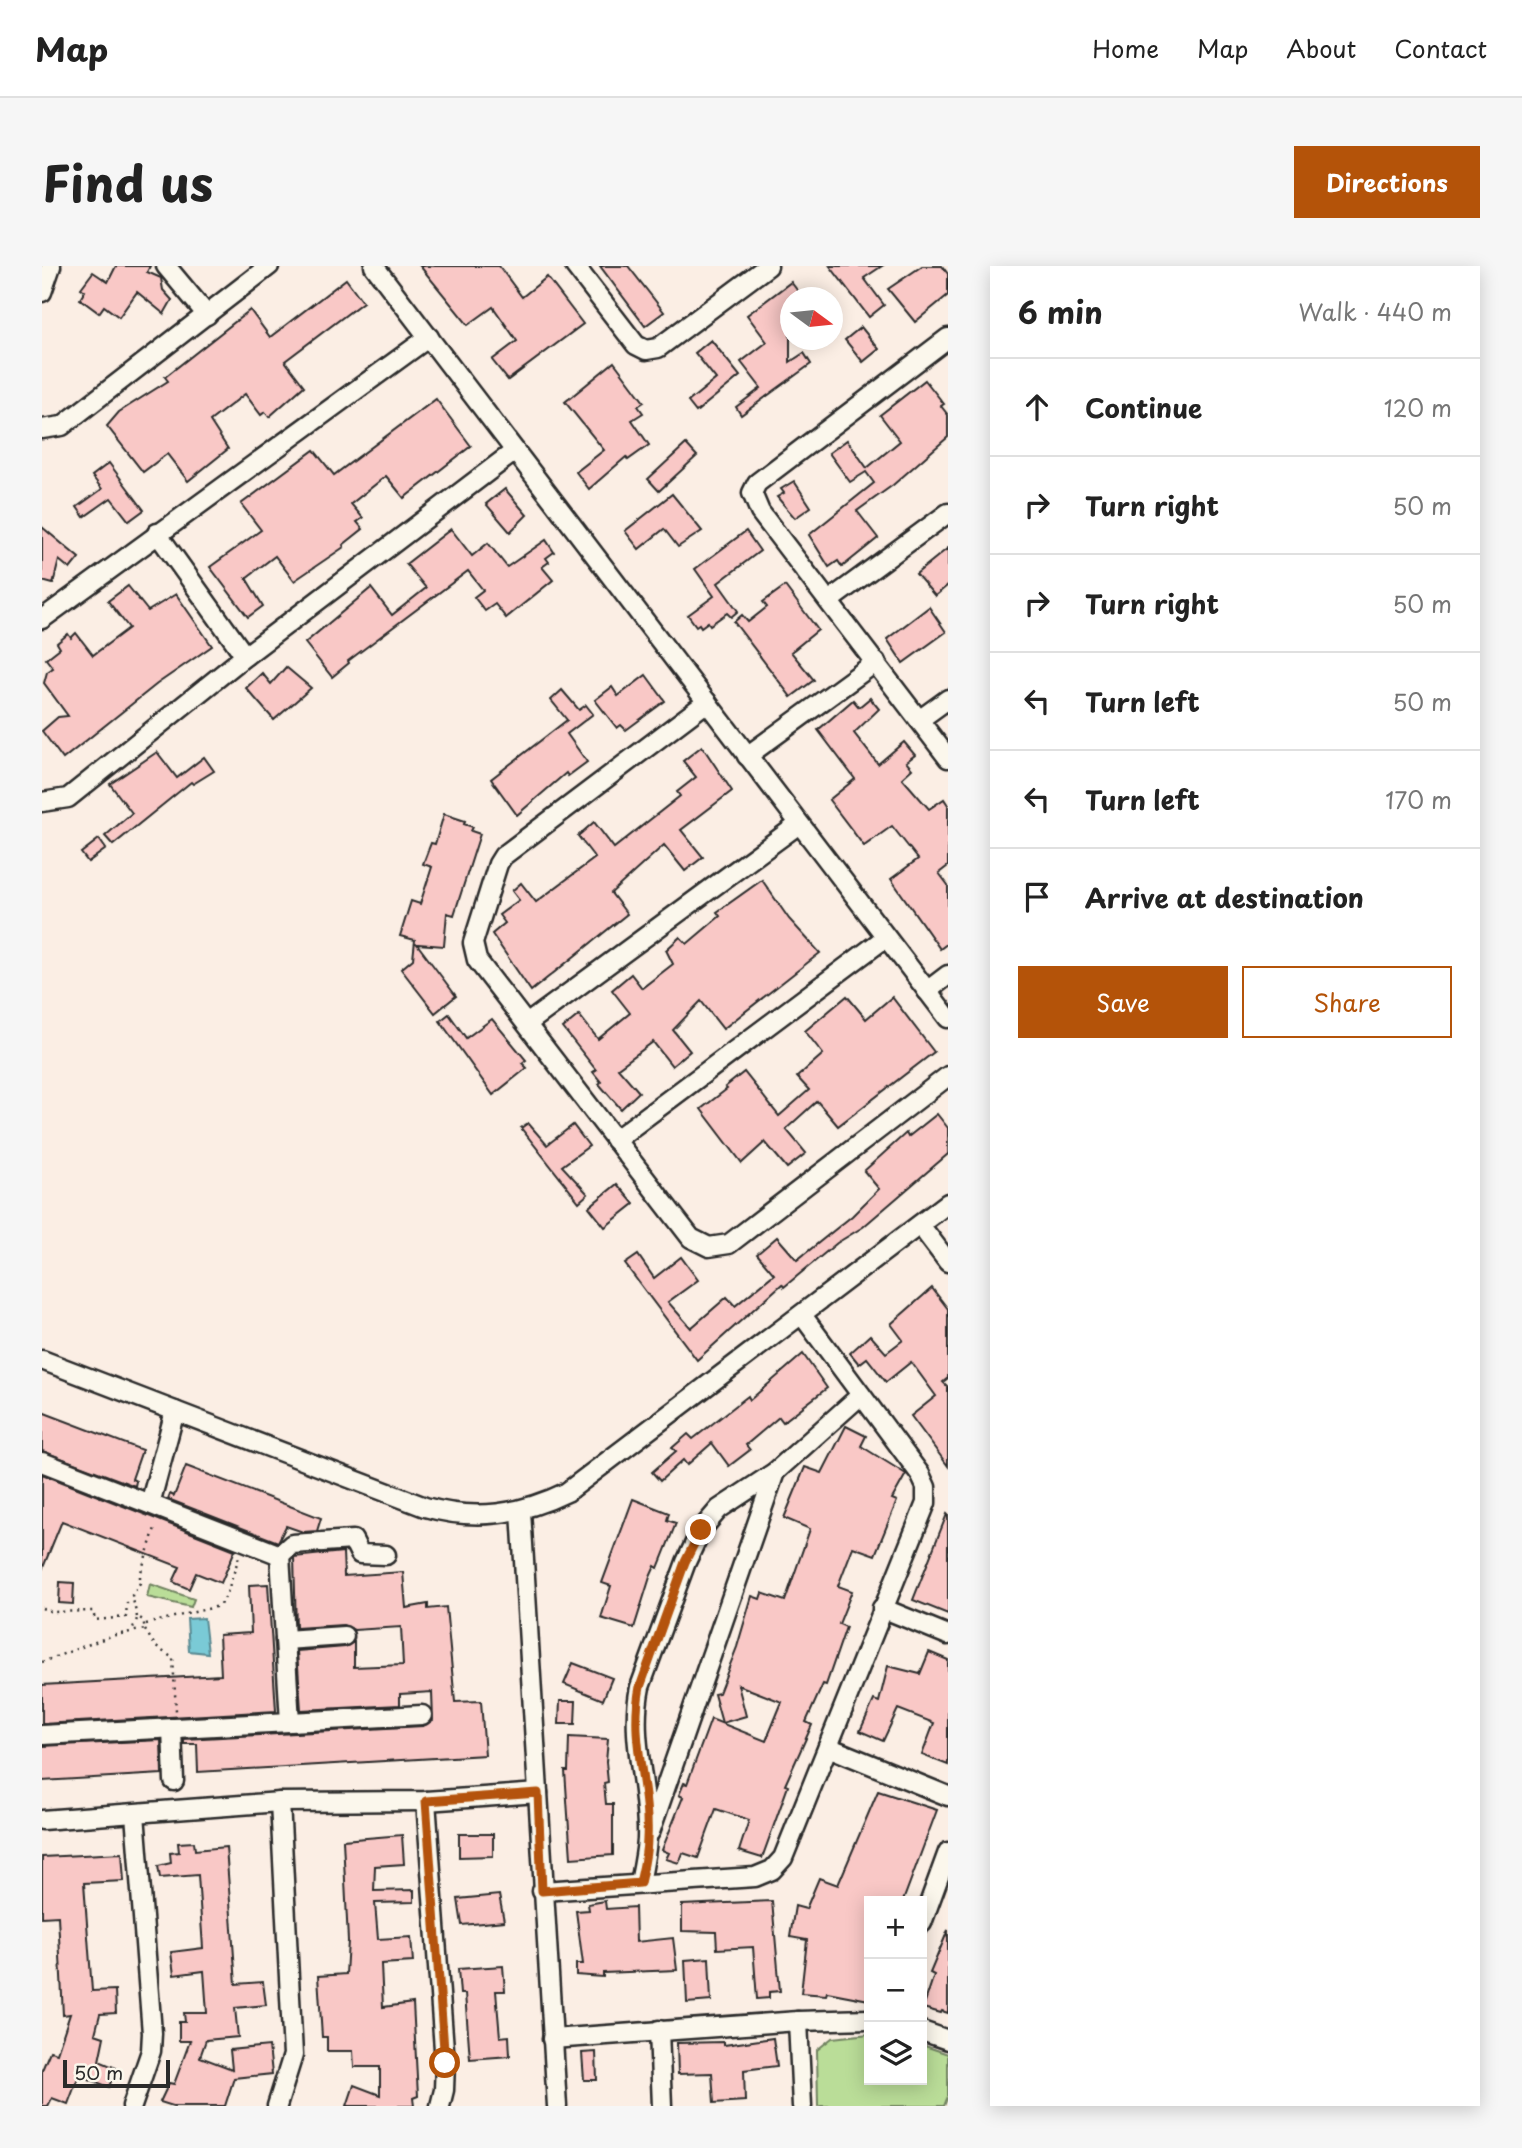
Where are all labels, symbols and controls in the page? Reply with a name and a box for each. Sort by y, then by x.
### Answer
text: Map [35,23,108,73]
text: Home [1092,30,1159,66]
text: Map [1197,30,1248,66]
text: About [1286,30,1356,66]
text: Contact [1394,30,1487,66]
text: Find us [42,145,213,219]
button: Directions [1294,146,1480,218]
north arrow [780,287,843,350]
text: 6 min [1018,289,1103,334]
text: Walk · 440 m [1299,294,1452,329]
icon: ahead [1018,388,1056,426]
text: Continue [1085,388,1202,427]
text: 120 m [1384,390,1452,425]
icon: right [1018,486,1056,524]
text: Turn right [1085,486,1219,525]
text: 50 m [1392,488,1452,523]
icon: right [1018,584,1056,622]
text: Turn right [1085,584,1219,623]
text: 50 m [1392,586,1452,621]
icon: left [1018,682,1056,720]
text: Turn left [1085,682,1200,721]
text: 50 m [1392,684,1452,719]
icon: left [1018,780,1056,818]
text: Turn left [1085,780,1200,819]
text: 170 m [1385,782,1452,817]
icon: arrive [1018,878,1056,916]
text: Arrive at destination [1085,878,1364,917]
button: Save [1018,966,1228,1038]
button: Share [1242,966,1452,1038]
route end [685,1514,716,1545]
map controls [864,1896,927,2085]
button: + [864,1896,927,1959]
button: − [864,1959,927,2022]
button: layers [864,2022,927,2085]
route start [429,2047,460,2078]
scale bar [63,2057,170,2089]
text: 50 m [74,2058,123,2086]

